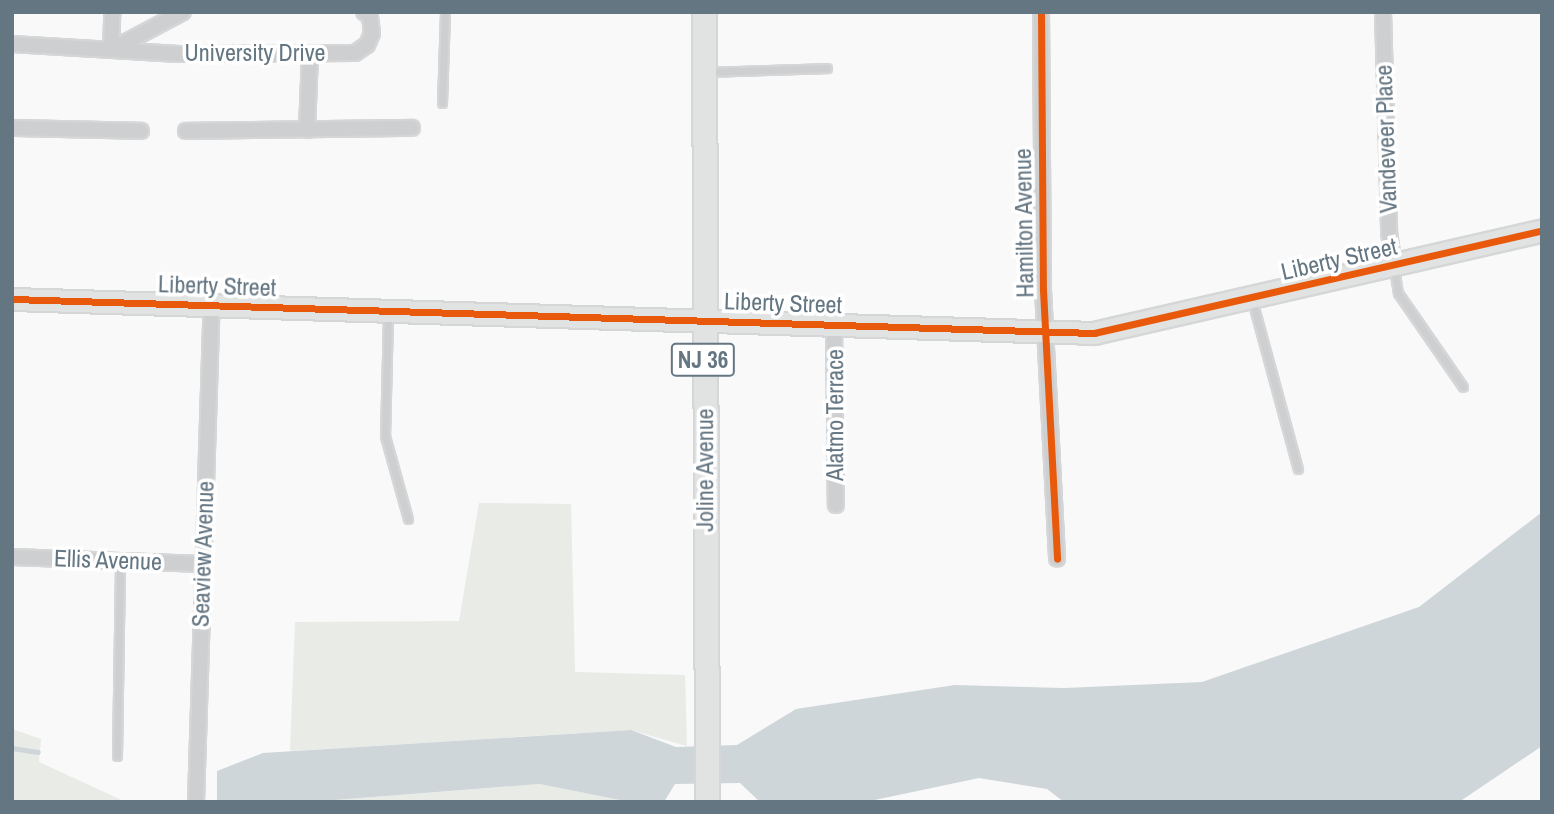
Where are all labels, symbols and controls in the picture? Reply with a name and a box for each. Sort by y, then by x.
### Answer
street label: University Drive [184,39,326,67]
street label: Vandeveer Place [1369,64,1403,214]
street label: Hamilton Avenue [1008,147,1040,299]
street label: Liberty Street [1278,232,1400,286]
street label: Liberty Street [157,270,277,302]
street label: Liberty Street [723,287,843,319]
road number: NJ 36 [670,340,736,380]
street label: Alatmo Terrace [821,349,849,481]
street label: Joline Avenue [691,408,719,532]
street label: Seaview Avenue [186,480,220,628]
street label: Ellis Avenue [53,544,163,576]

